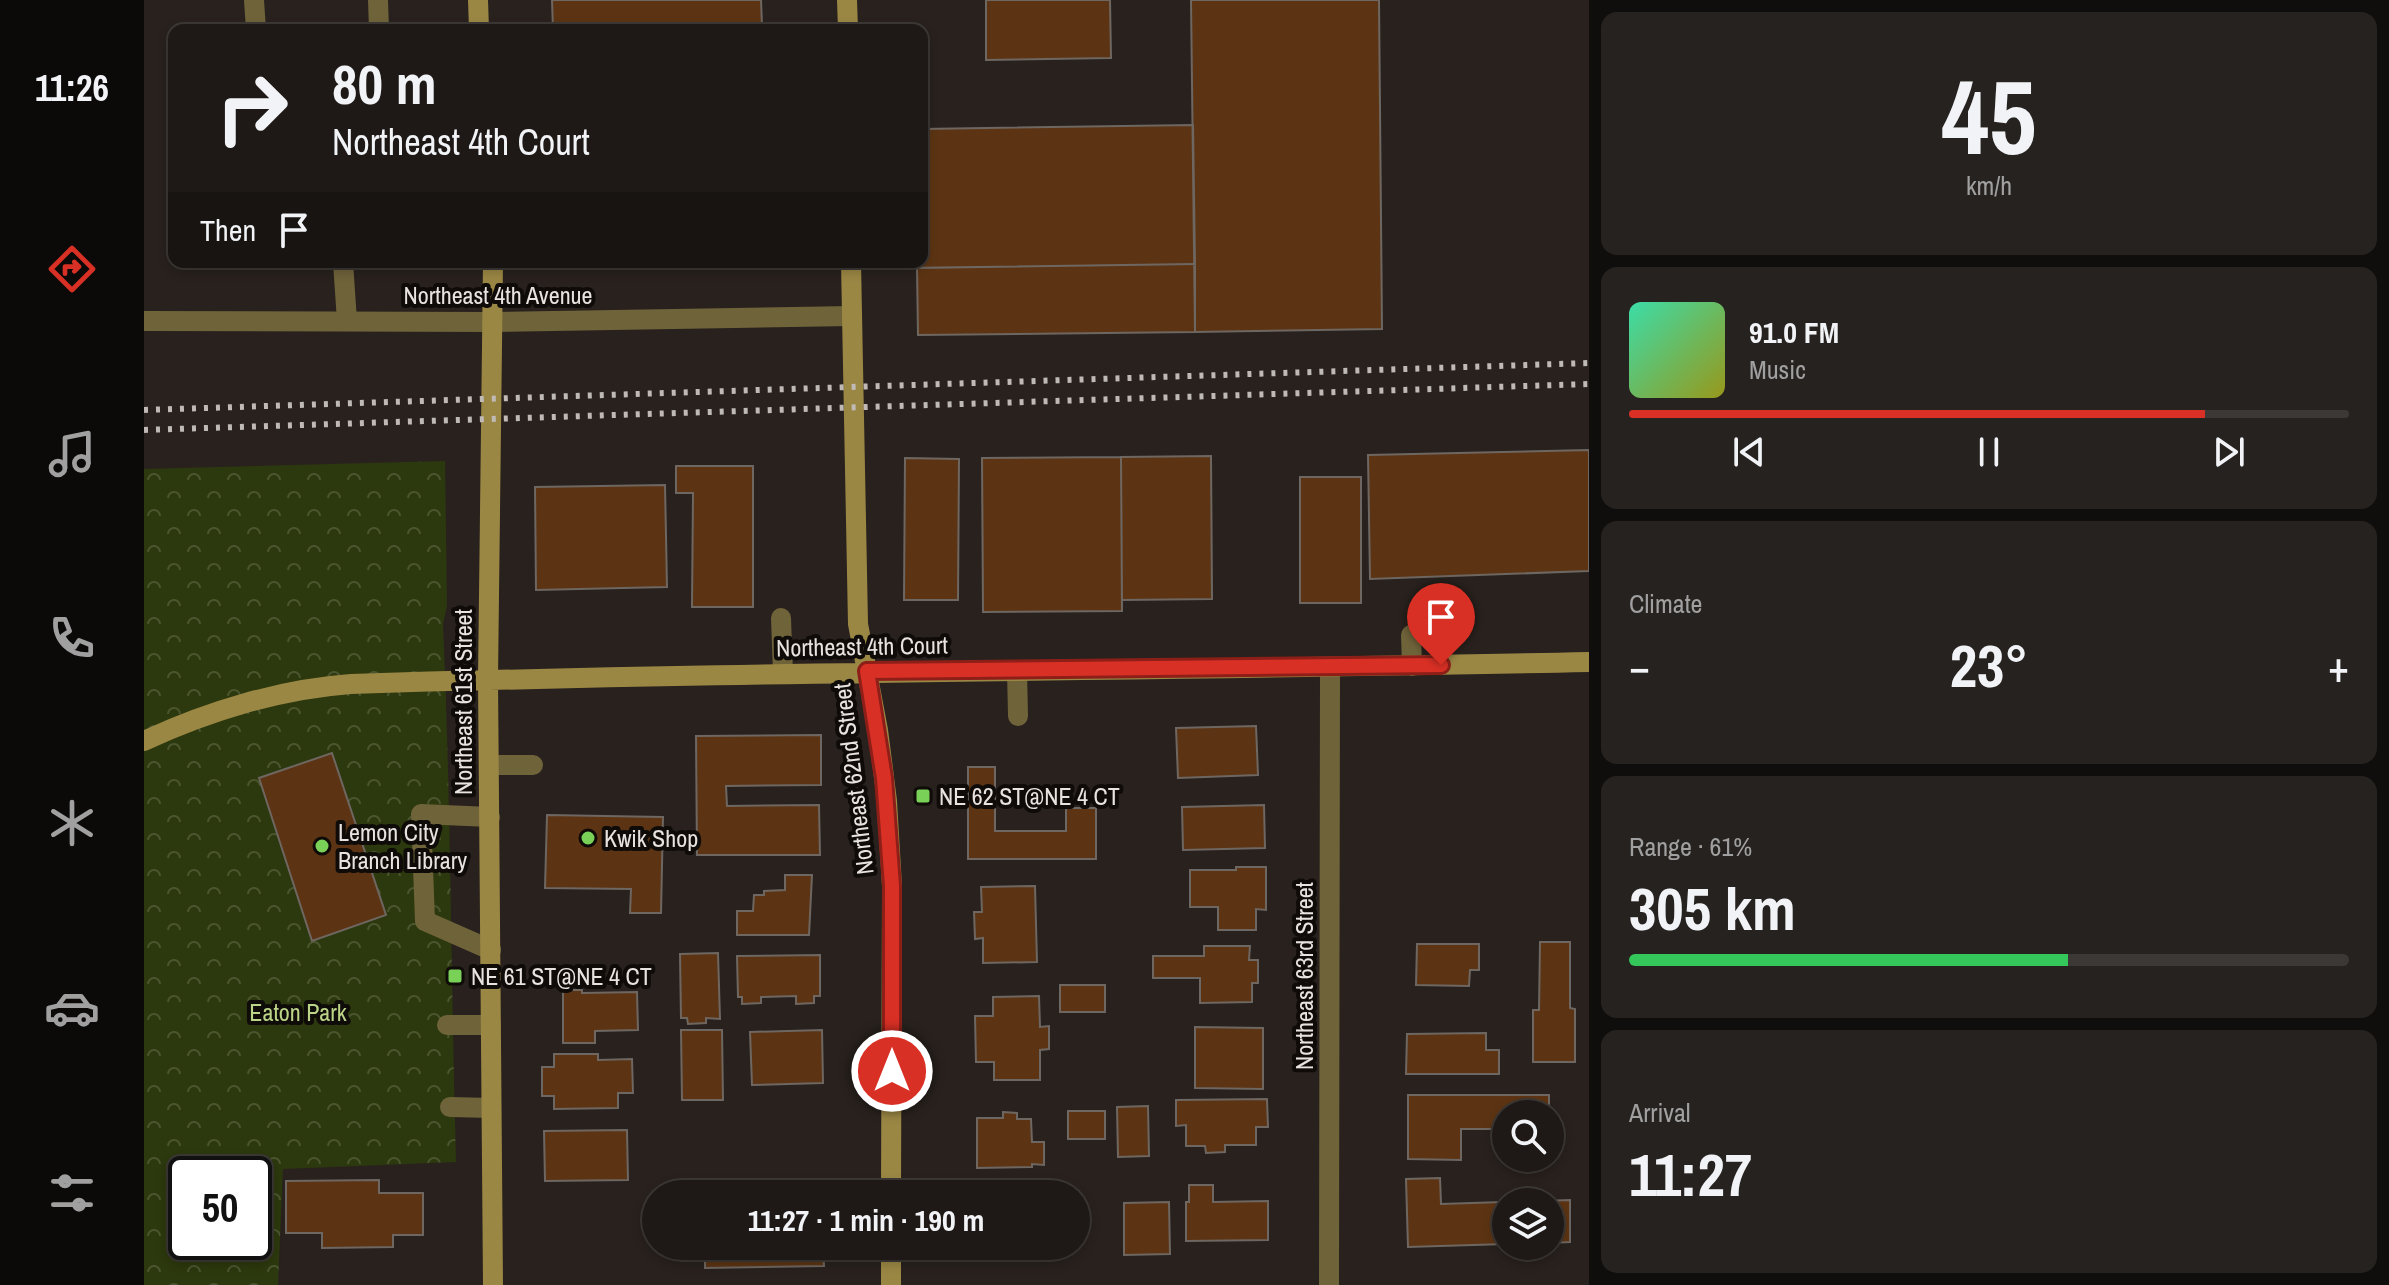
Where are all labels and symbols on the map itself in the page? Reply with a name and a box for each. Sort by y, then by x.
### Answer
street label: Northeast 4th Avenue [404,279,592,311]
pin [1407,583,1475,665]
street label: Northeast 61st Street [447,608,479,795]
street label: Northeast 4th Court [776,628,949,663]
street label: Northeast 62nd Street [825,681,881,877]
place label: NE 62 ST@NE 4 CT [939,780,1120,812]
marker: NE 62 ST@NE 4 CT [914,787,932,805]
place label: Lemon City Branch Library [338,816,467,876]
place label: Kwik Shop [604,822,698,854]
marker: Kwik Shop [579,829,597,847]
marker: Lemon City Branch Library [313,837,331,855]
street label: Northeast 63rd Street [1288,881,1320,1070]
place label: NE 61 ST@NE 4 CT [471,960,652,992]
marker: NE 61 ST@NE 4 CT [446,967,464,985]
park label: Eaton Park [249,996,347,1028]
position arrow [850,1029,934,1113]
speed limit sign: 50 [168,1156,272,1260]

